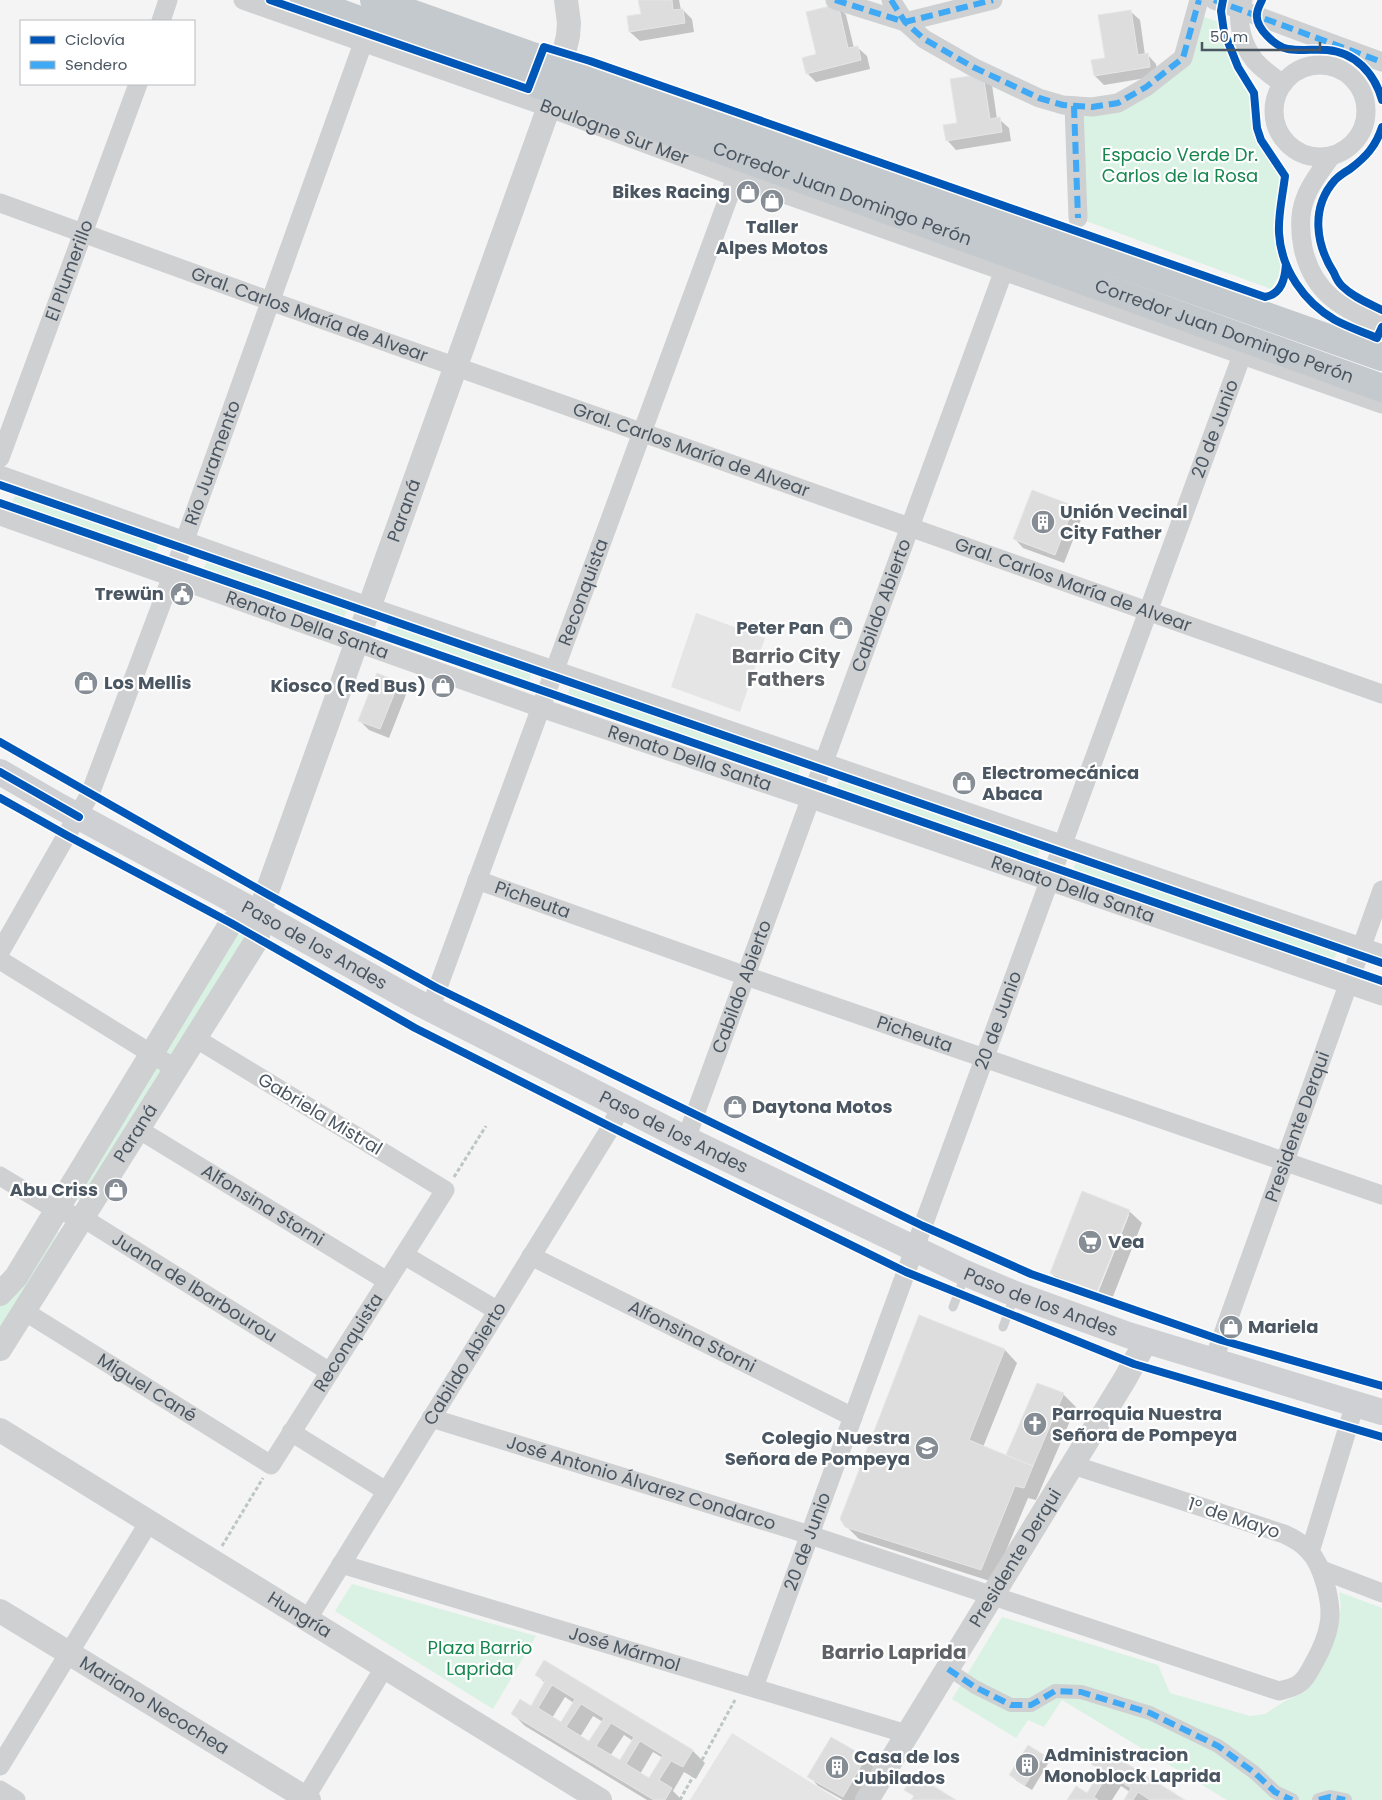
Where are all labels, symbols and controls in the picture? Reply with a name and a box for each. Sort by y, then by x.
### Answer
legend [20,20,195,85]
scale bar [1202,20,1320,52]
text: 50 m [1210,26,1248,47]
text: Ciclovía [65,29,125,50]
text: Sendero [65,54,127,75]
street label: Boulogne Sur Mer [537,92,693,170]
street label: Corredor Juan Domingo Perón [709,135,975,251]
park label: Espacio Verde Dr. Carlos de la Rosa [1102,142,1258,188]
place label: Bikes Racing [612,179,730,204]
shop icon: Bikes Racing [735,179,761,205]
shop icon: Taller Alpes Motos [759,188,785,214]
place label: Taller Alpes Motos [716,214,828,260]
street label: El Plumerillo [39,216,99,324]
street label: Gral. Carlos María de Alvear [188,260,432,368]
street label: Corredor Juan Domingo Perón [1091,273,1357,389]
street label: 20 de Junio [1185,376,1244,481]
street label: Gral. Carlos María de Alvear [570,396,814,503]
street label: Río Juramento [178,397,246,529]
street label: Paraná [381,475,426,545]
place label: Unión Vecinal City Father [1060,499,1188,545]
building icon: Unión Vecinal City Father [1030,509,1056,535]
street label: Gral. Carlos María de Alvear [951,531,1195,638]
street label: Reconquista [552,535,614,649]
street label: Cabildo Abierto [845,535,917,676]
place label: Trewün [95,581,164,606]
public building icon: Trewün [169,581,195,607]
street label: Renato Della Santa [222,584,392,665]
place label: Peter Pan [736,615,824,640]
shop icon: Peter Pan [828,615,854,641]
district label: Barrio City Fathers [732,642,841,693]
shop icon: Los Mellis [73,670,99,696]
place label: Los Mellis [104,670,192,695]
place label: Kiosco (Red Bus) [270,673,426,698]
shop icon: Kiosco (Red Bus) [430,673,456,699]
street label: Renato Della Santa [605,718,775,797]
place label: Electromecánica Abaca [982,760,1139,806]
shop icon: Electromecánica Abaca [951,770,977,796]
street label: Renato Della Santa [988,849,1158,929]
street label: Picheuta [491,874,574,924]
street label: Paso de los Andes [237,894,392,995]
street label: Cabildo Abierto [705,916,777,1057]
street label: 20 de Junio [968,967,1027,1073]
street label: Picheuta [874,1009,956,1058]
street label: Presidente Derqui [1258,1048,1335,1205]
street label: Gabriela Mistral [253,1066,387,1161]
street label: Paso de los Andes [595,1084,752,1179]
shop icon: Daytona Motos [722,1094,748,1120]
place label: Daytona Motos [752,1094,892,1119]
street label: Paraná [107,1099,163,1167]
street label: Alfonsina Storni [197,1158,329,1252]
place label: Abu Criss [10,1177,98,1202]
shop icon: Abu Criss [103,1177,129,1203]
street label: Juana de Ibarbourou [107,1226,282,1348]
supermarket icon: Vea [1077,1229,1103,1255]
place label: Vea [1108,1229,1144,1254]
street label: Paso de los Andes [960,1261,1122,1342]
street label: Reconquista [307,1288,389,1396]
street label: Alfonsina Storni [624,1294,760,1378]
street label: Cabildo Abierto [417,1297,512,1430]
shop icon: Mariela [1218,1314,1244,1340]
place label: Mariela [1248,1314,1318,1339]
street label: Miguel Cané [93,1347,202,1428]
place label: Parroquia Nuestra Señora de Pompeya [1052,1401,1237,1447]
church icon: Parroquia Nuestra Señora de Pompeya [1022,1411,1048,1437]
place label: Colegio Nuestra Señora de Pompeya [725,1425,910,1471]
street label: José Antonio Álvarez Condarco [504,1429,779,1536]
school or university icon: Colegio Nuestra Señora de Pompeya [914,1435,940,1461]
street label: Presidente Derqui [963,1484,1067,1632]
street label: 20 de Junio [777,1489,836,1594]
street label: 1° de Mayo [1185,1491,1283,1544]
street label: Hungría [263,1585,337,1644]
street label: José Mármol [566,1620,683,1677]
park label: Plaza Barrio Laprida [428,1635,532,1681]
district label: Barrio Laprida [821,1638,967,1666]
street label: Mariano Necochea [75,1650,234,1760]
place label: Administracion Monoblock Laprida [1044,1742,1221,1788]
place label: Casa de los Jubilados [854,1744,960,1790]
building icon: Administracion Monoblock Laprida [1014,1752,1040,1778]
building icon: Casa de los Jubilados [824,1754,850,1780]

